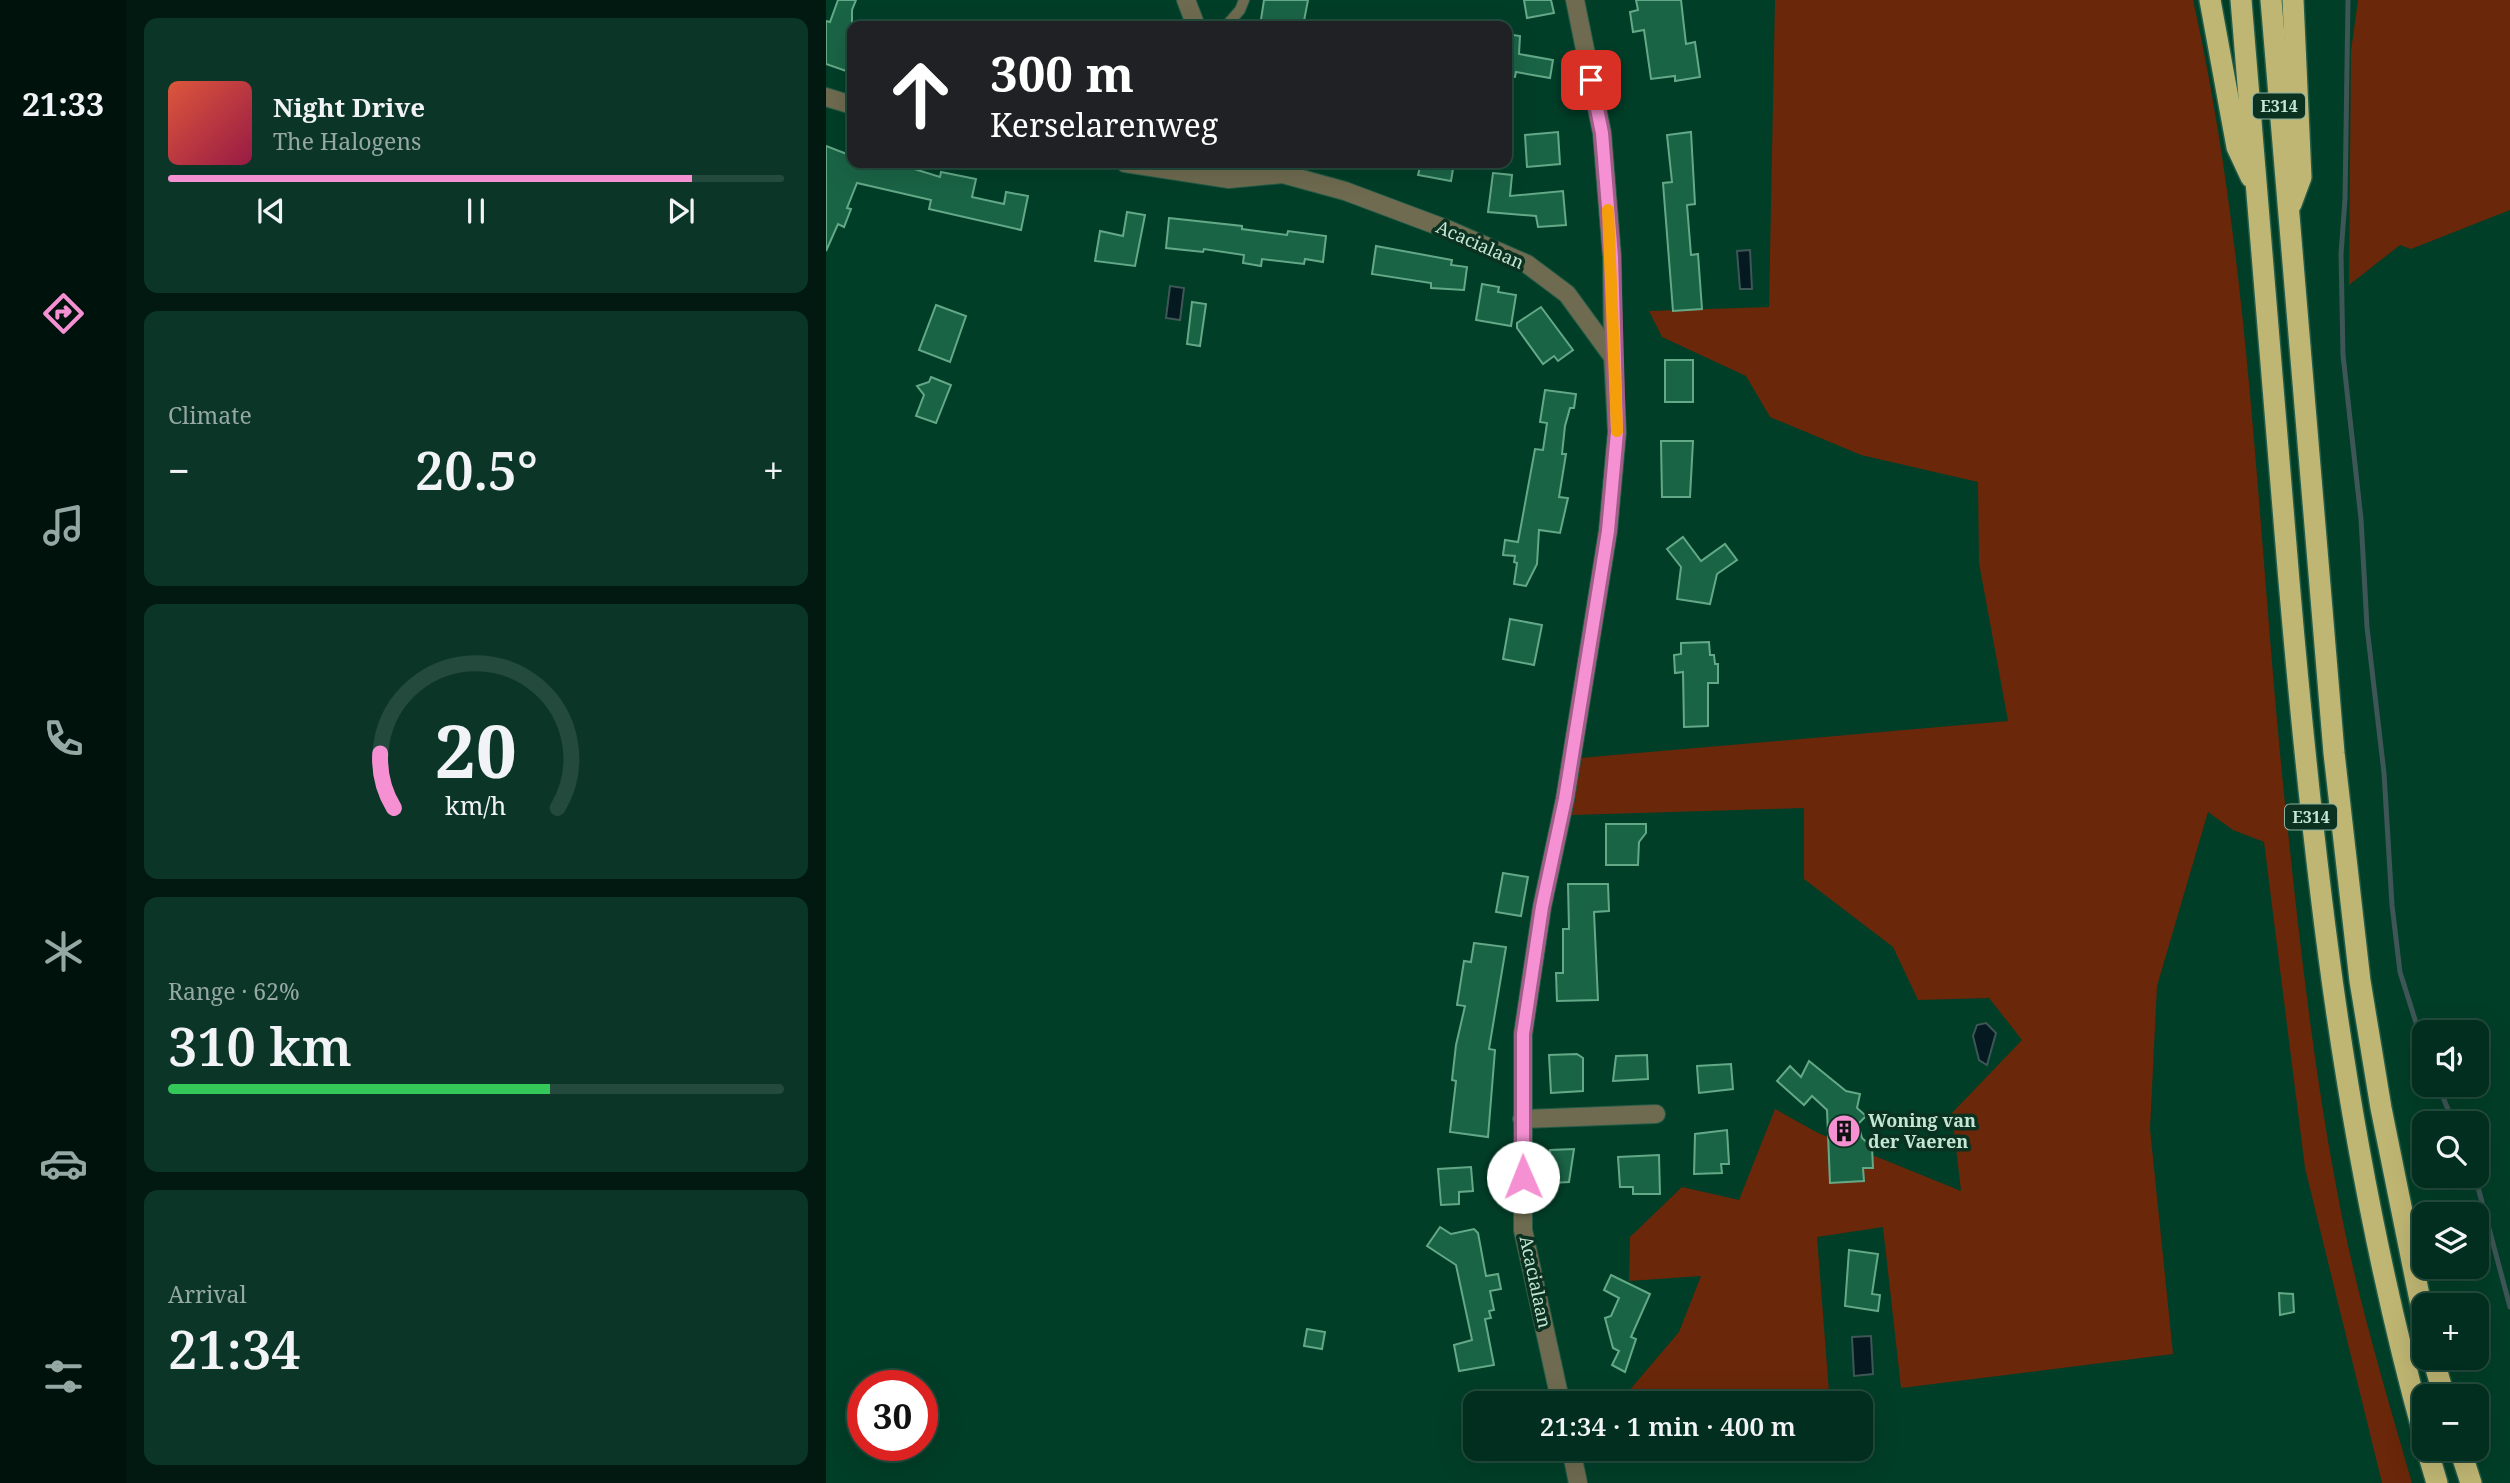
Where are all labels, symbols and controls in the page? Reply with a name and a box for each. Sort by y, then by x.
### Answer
text: 300 m [990,40,1134,106]
icon: ahead [875,49,966,140]
pin [1561,50,1621,110]
icon: arrive [1572,61,1610,99]
text: 21:33 [22,82,104,125]
text: Night Drive [273,89,425,125]
road number: E314 [2253,94,2305,118]
text: Kerselarenweg [990,103,1218,146]
text: The Halogens [273,125,421,157]
icon: previous [252,192,290,230]
icon: pause [457,192,495,230]
icon: next [662,192,700,230]
street label: Acacialaan [1433,214,1528,274]
icon: directions [39,289,88,338]
text: Climate [168,399,252,431]
text: 20.5° [415,434,538,505]
text: − [168,444,190,496]
text: + [763,444,784,496]
icon: music [39,501,88,550]
text: 20 [435,700,517,799]
icon: phone [39,714,88,763]
text: km/h [445,787,507,821]
road number: E314 [2285,804,2337,830]
icon: climate [39,927,88,976]
text: Range · 62% [168,975,300,1007]
text: 310 km [168,1010,352,1081]
map controls [2412,1020,2489,1461]
button: sound [2412,1020,2489,1097]
place label: Woning van der Vaeren [1868,1108,1976,1153]
button: search [2412,1111,2489,1188]
building icon: Woning van der Vaeren [1825,1112,1863,1150]
icon: car [39,1139,88,1188]
position arrow [1486,1140,1560,1214]
button: layers [2412,1202,2489,1279]
street label: Acacialaan [1515,1234,1558,1330]
text: Arrival [168,1278,247,1310]
button: + [2412,1293,2489,1370]
text: 21:34 [168,1313,301,1384]
icon: filters [39,1352,88,1401]
speed limit sign: 30 [847,1370,938,1461]
button: − [2412,1384,2489,1461]
text: 21:34 · 1 min · 400 m [1540,1408,1796,1444]

